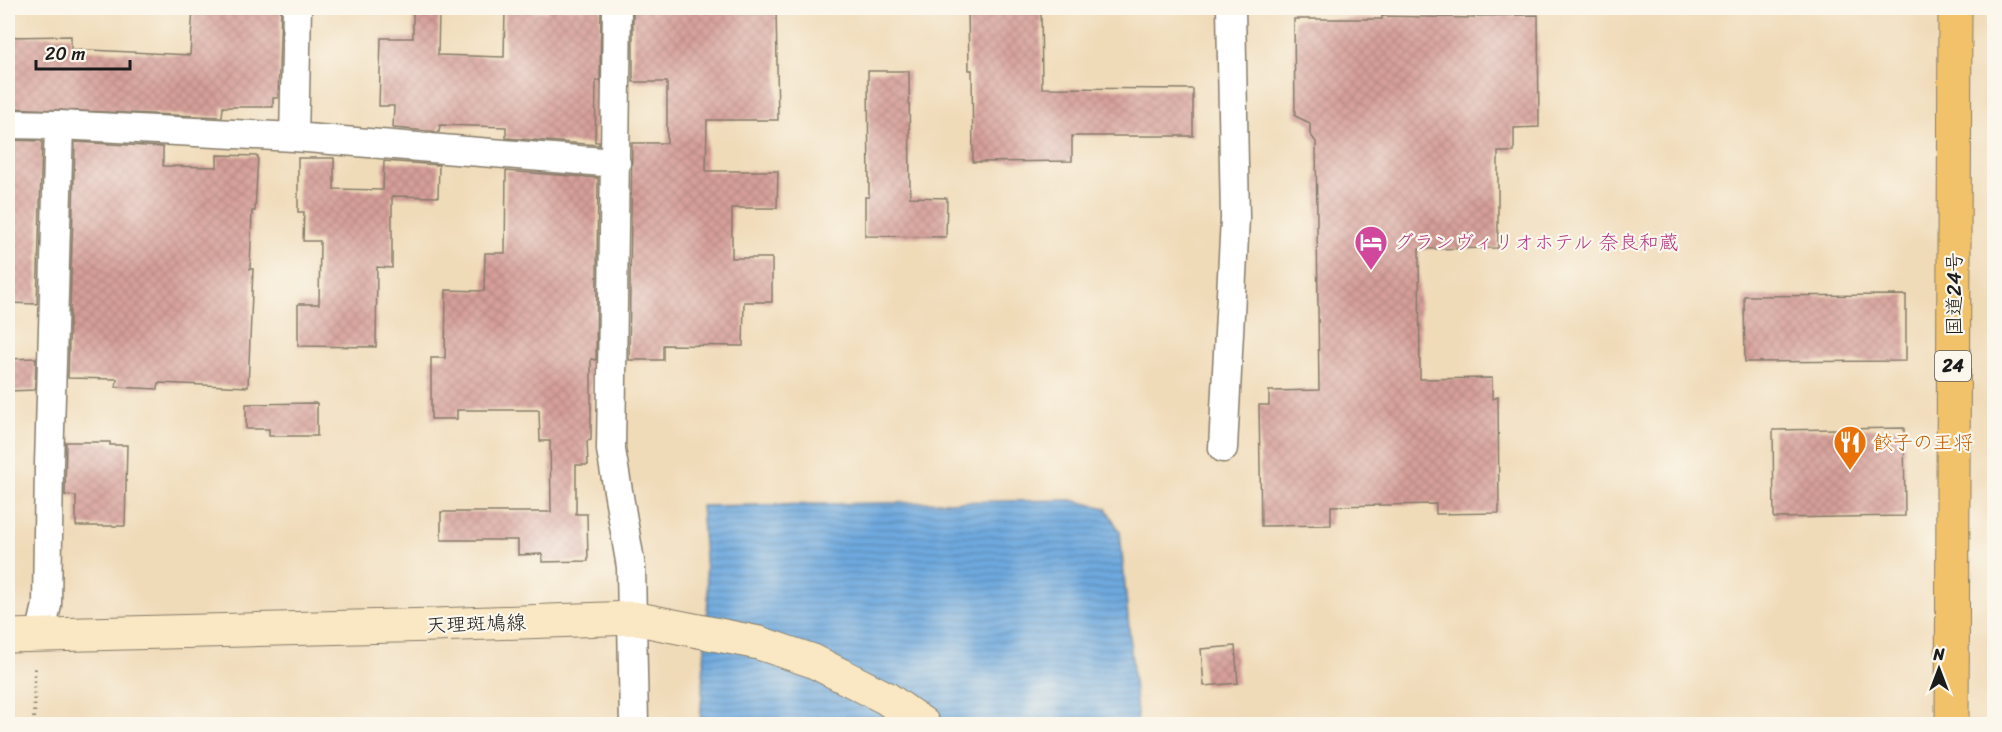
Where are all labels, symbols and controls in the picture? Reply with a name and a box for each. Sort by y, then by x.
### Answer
scale bar [36,33,130,71]
text: 20 m [45,38,85,70]
hotel icon: グランヴィリオホテル 奈良和蔵 [1353,224,1389,271]
place label: グランヴィリオホテル 奈良和蔵 [1394,225,1678,260]
street label: 国道24号 [1937,252,1972,336]
road number: 24 [1935,351,1971,381]
restaurant icon: 餃子の王将 [1832,424,1868,471]
place label: 餃子の王将 [1873,425,1973,460]
street label: 天理斑鳩線 [425,605,527,643]
north arrow [1909,639,1969,699]
text: N [1932,640,1945,669]

